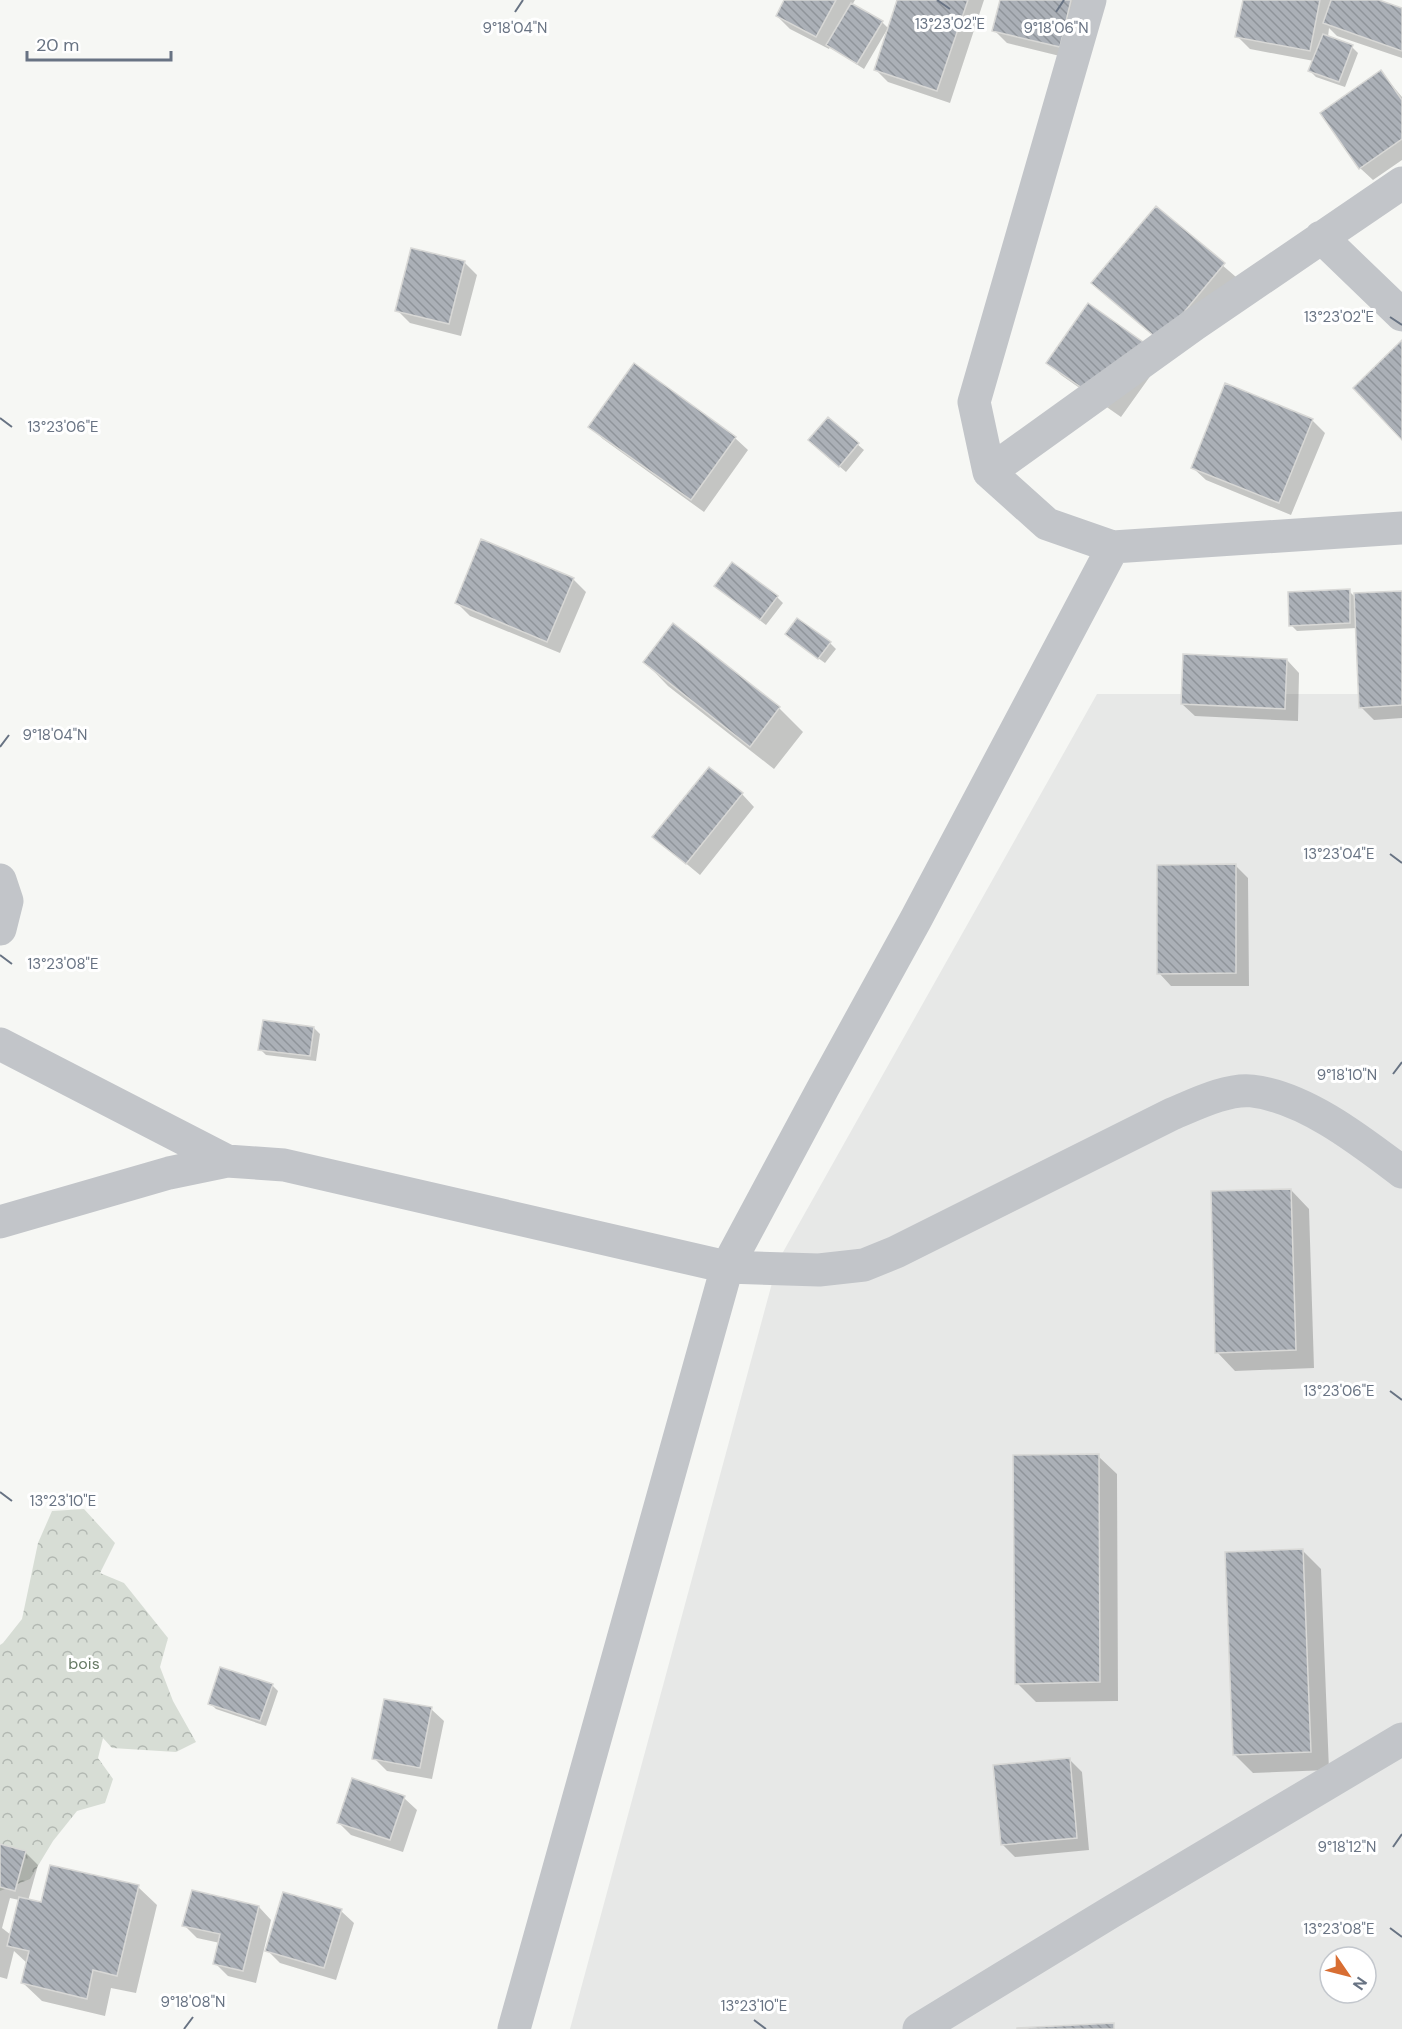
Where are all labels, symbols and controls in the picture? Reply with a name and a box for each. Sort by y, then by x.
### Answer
text: 13°23'02"E [915,14,985,34]
text: 9°18'04"N [483,18,547,38]
text: 9°18'06"N [1023,18,1089,38]
scale bar [27,24,171,62]
text: 20 m [36,33,79,57]
text: 13°23'02"E [1304,307,1374,327]
text: 13°23'06"E [27,417,99,437]
text: 9°18'04"N [23,725,87,745]
text: 13°23'04"E [1304,844,1374,864]
text: 13°23'08"E [28,954,98,974]
text: 9°18'10"N [1317,1065,1377,1085]
text: 13°23'06"E [1303,1381,1375,1401]
text: 13°23'10"E [30,1491,96,1511]
park label: bois [68,1653,100,1674]
text: 9°18'12"N [1318,1837,1376,1857]
text: 13°23'08"E [1304,1919,1374,1939]
north arrow [1318,1945,1378,2005]
text: N [1348,1973,1372,1994]
text: 9°18'08"N [161,1992,225,2012]
text: 13°23'10"E [721,1996,787,2016]

